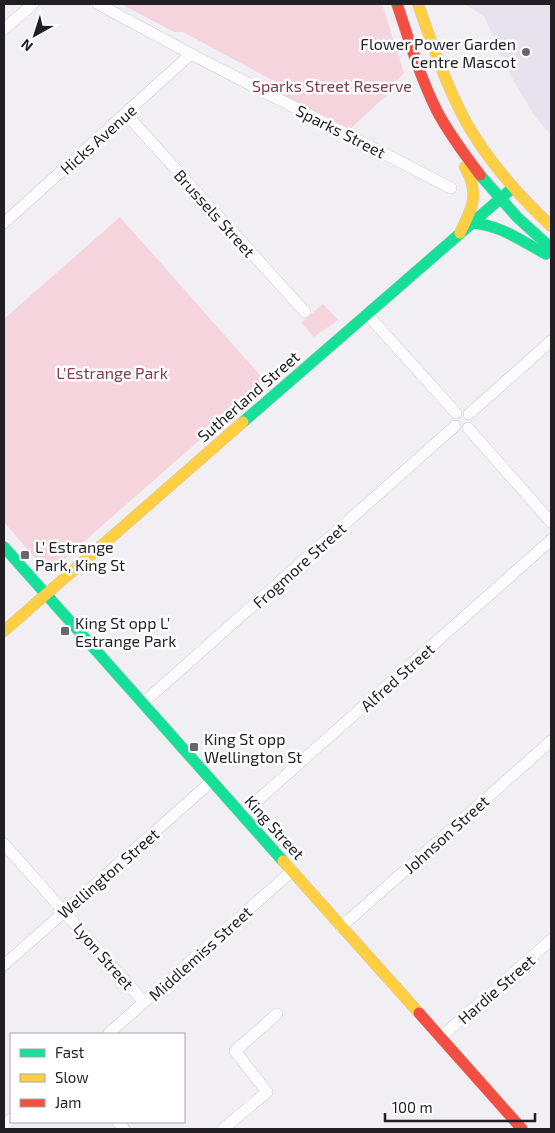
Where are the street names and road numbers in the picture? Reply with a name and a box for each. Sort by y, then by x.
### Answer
street label: Hicks Avenue [56,100,140,178]
street label: Sparks Street [293,100,389,162]
street label: Brussels Street [171,165,259,261]
street label: Sutherland Street [193,347,303,445]
street label: Frogmore Street [249,518,349,612]
street label: Alfred Street [356,639,438,715]
street label: King Street [241,791,309,863]
street label: Johnson Street [400,791,492,877]
street label: Wellington Street [54,824,162,922]
street label: Middlemiss Street [145,902,255,1004]
street label: Lyon Street [70,919,138,993]
street label: Hardie Street [454,951,538,1027]

